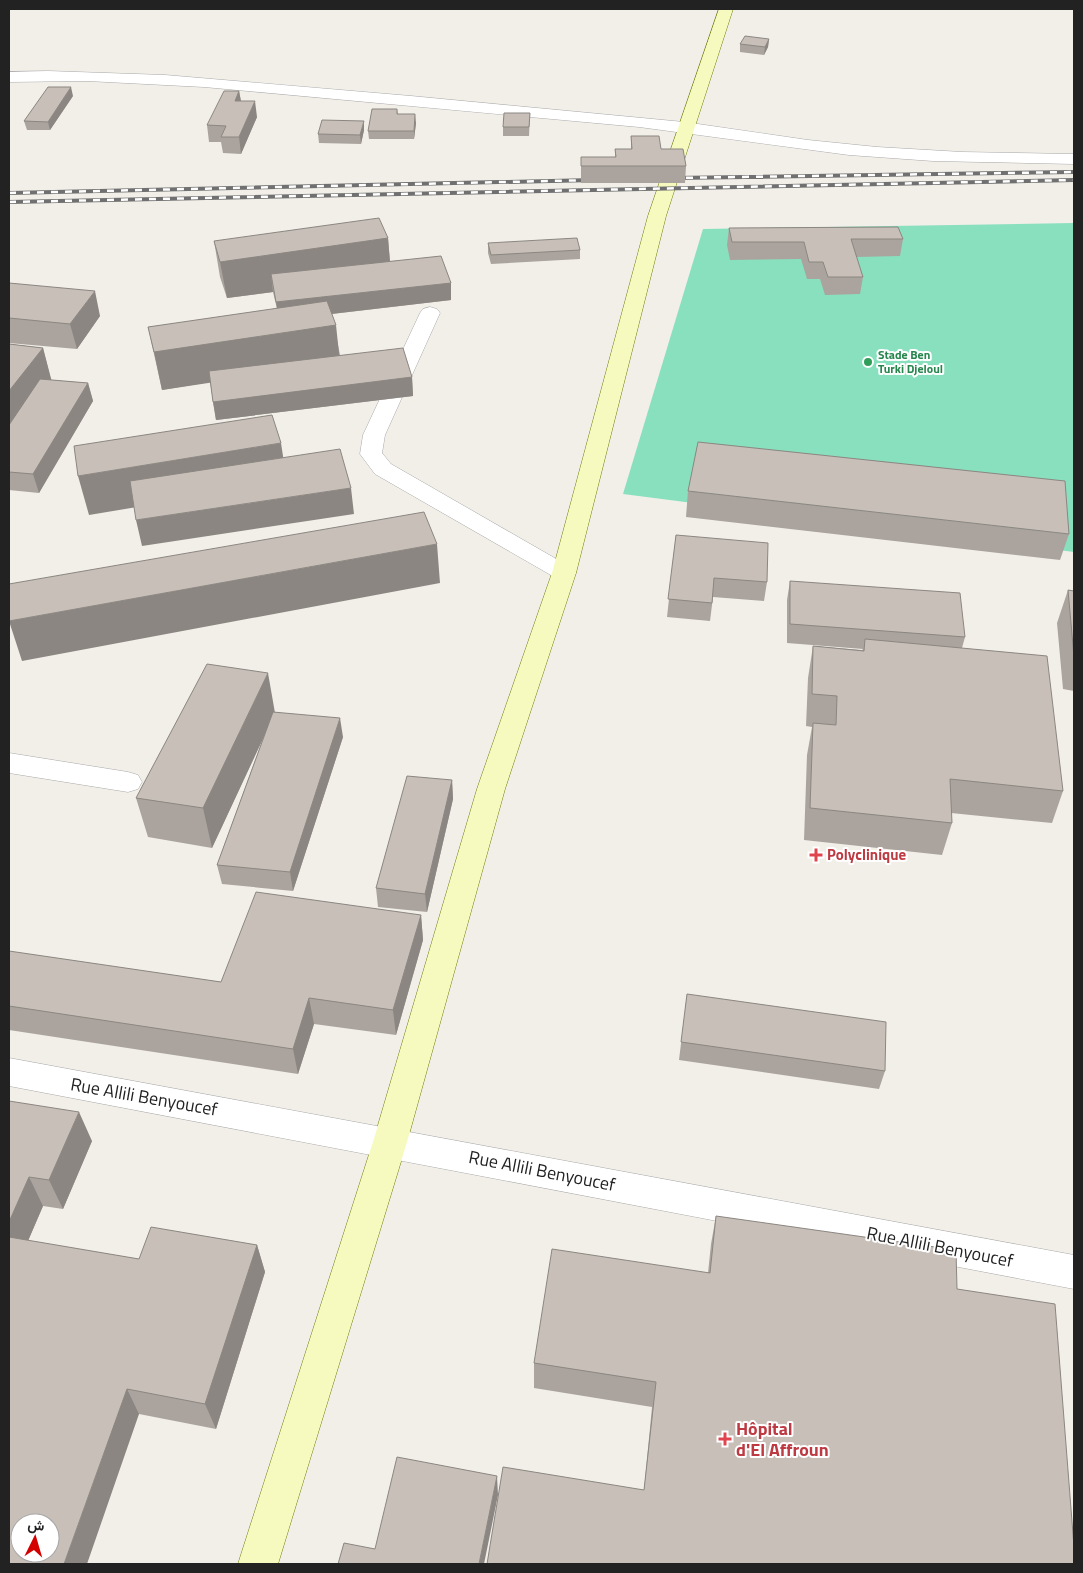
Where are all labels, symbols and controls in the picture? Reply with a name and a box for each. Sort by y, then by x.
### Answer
place label: Stade Ben Turki Djeloul [878,345,943,378]
marker: Stade Ben Turki Djeloul [862,356,874,368]
place label: Polyclinique [827,843,906,866]
marker: Polyclinique [809,848,823,862]
street label: Rue Allili Benyoucef [68,1070,220,1123]
street label: Rue Allili Benyoucef [466,1143,618,1198]
street label: Rue Allili Benyoucef [864,1219,1016,1274]
place label: Hôpital d'El Affroun [736,1415,829,1463]
marker: Hôpital d'El Affroun [718,1432,732,1446]
north arrow [10,1513,60,1563]
text: ش [27,1513,46,1536]

